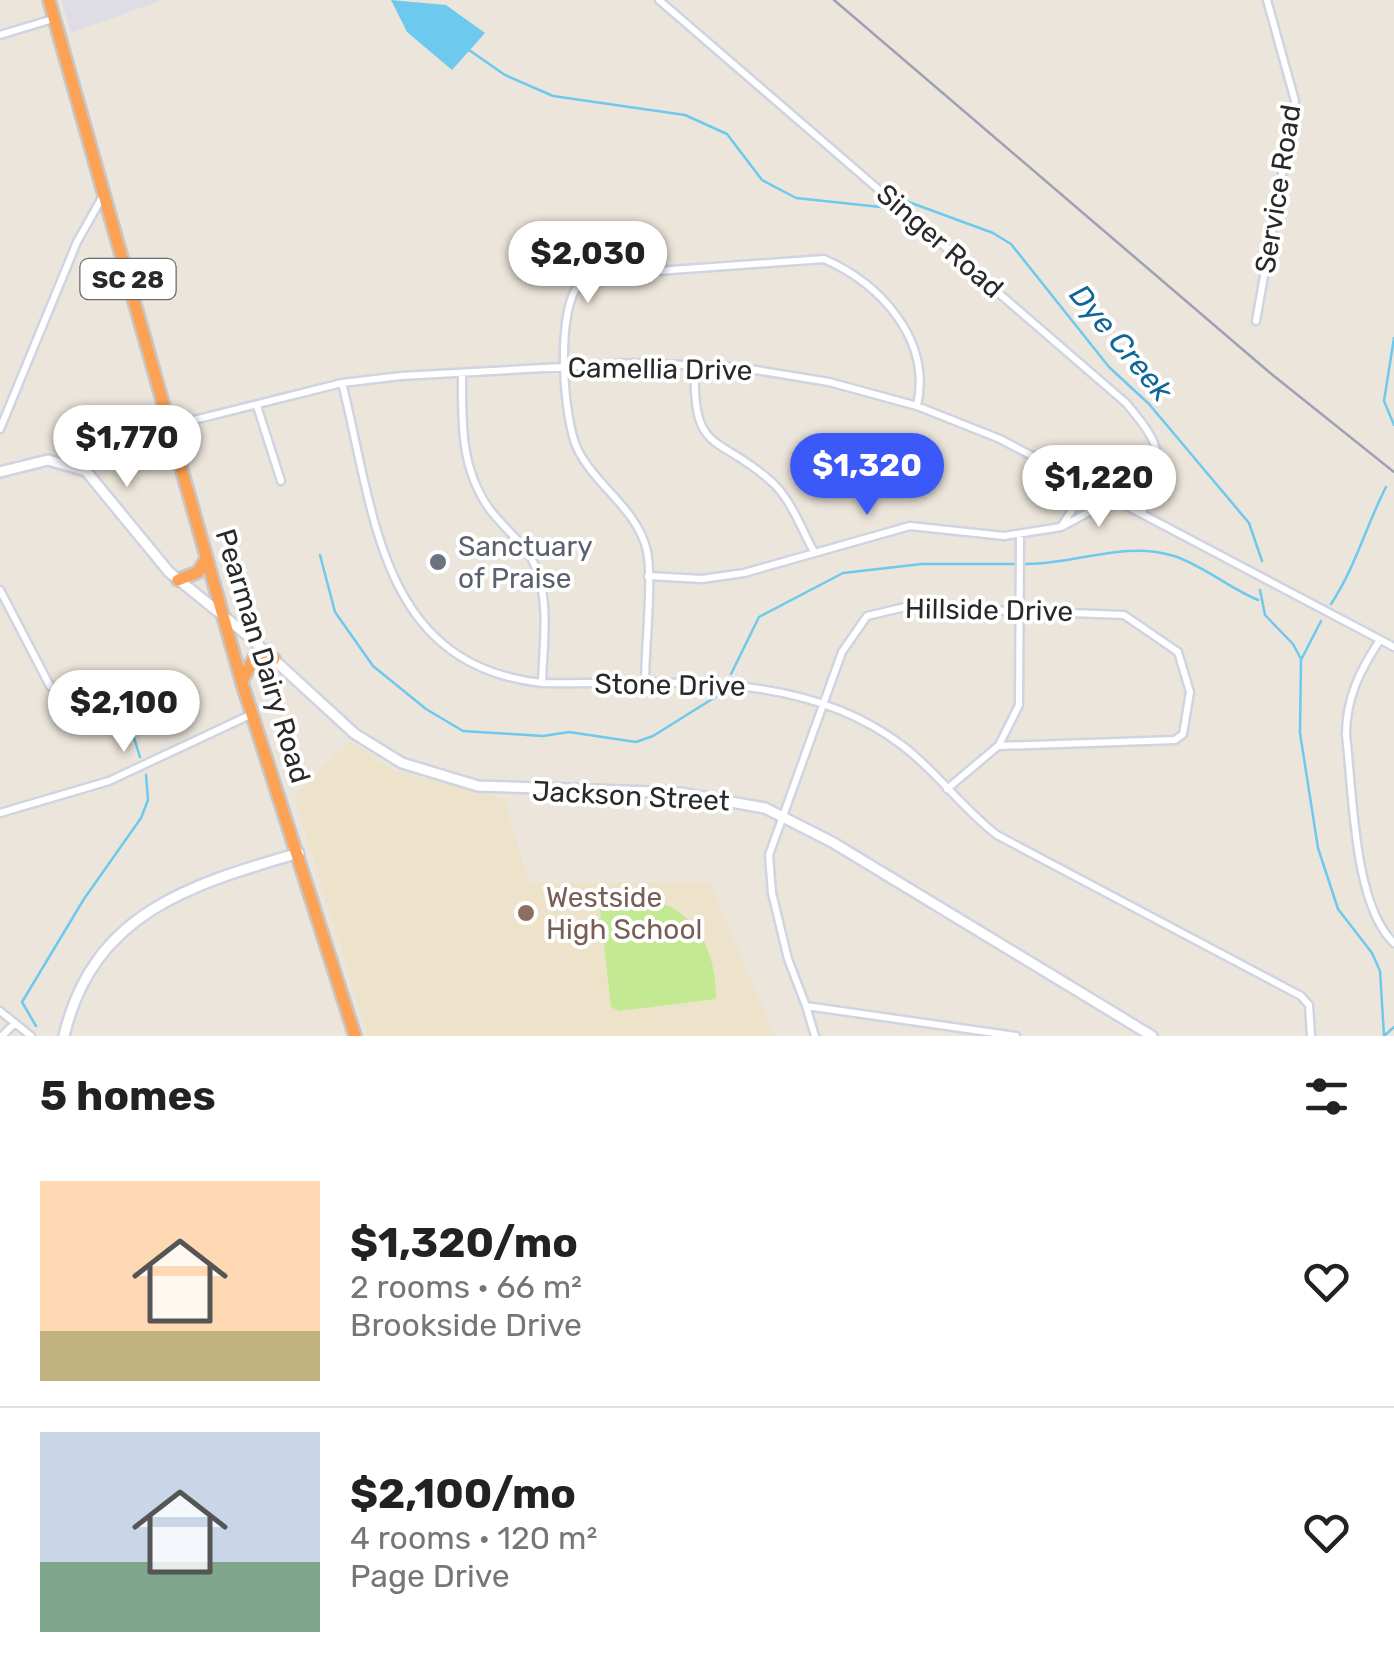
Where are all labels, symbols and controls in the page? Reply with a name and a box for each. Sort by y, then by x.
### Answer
street label: Service Road [1248,102,1308,276]
street label: Singer Road [870,177,1010,305]
pin: $2,030 [507,221,669,306]
text: $2,030 [530,234,646,272]
road number: SC 28 [80,259,176,299]
water label: Dye Creek [1062,277,1180,409]
street label: Camellia Drive [567,351,753,387]
pin: $1,770 [46,405,208,490]
text: $1,770 [75,418,179,456]
pin: $1,320 [786,433,948,518]
pin: $1,220 [1018,445,1180,530]
text: $1,320 [812,446,922,484]
text: $1,220 [1044,458,1154,496]
street label: Pearman Dairy Road [209,525,317,787]
place label: Sanctuary of Praise [458,530,593,595]
marker: Sanctuary of Praise [427,551,449,573]
street label: Hillside Drive [905,592,1073,628]
street label: Stone Drive [594,667,746,703]
pin: $2,100 [43,670,205,755]
text: $2,100 [70,683,178,721]
street label: Jackson Street [531,774,731,818]
place label: Westside High School [546,881,702,946]
marker: Westside High School [515,902,537,924]
icon: filters [1299,1069,1354,1124]
text: 5 homes [40,1071,216,1121]
text: $1,320/mo [350,1218,578,1268]
icon: home [120,1221,240,1341]
icon: heart [1299,1254,1354,1309]
text: 2 rooms · 66 m² [350,1268,582,1306]
text: Brookside Drive [350,1306,582,1344]
text: $2,100/mo [350,1469,576,1519]
icon: home [120,1472,240,1592]
icon: heart [1299,1505,1354,1560]
text: 4 rooms · 120 m² [350,1519,597,1557]
text: Page Drive [350,1557,510,1595]

